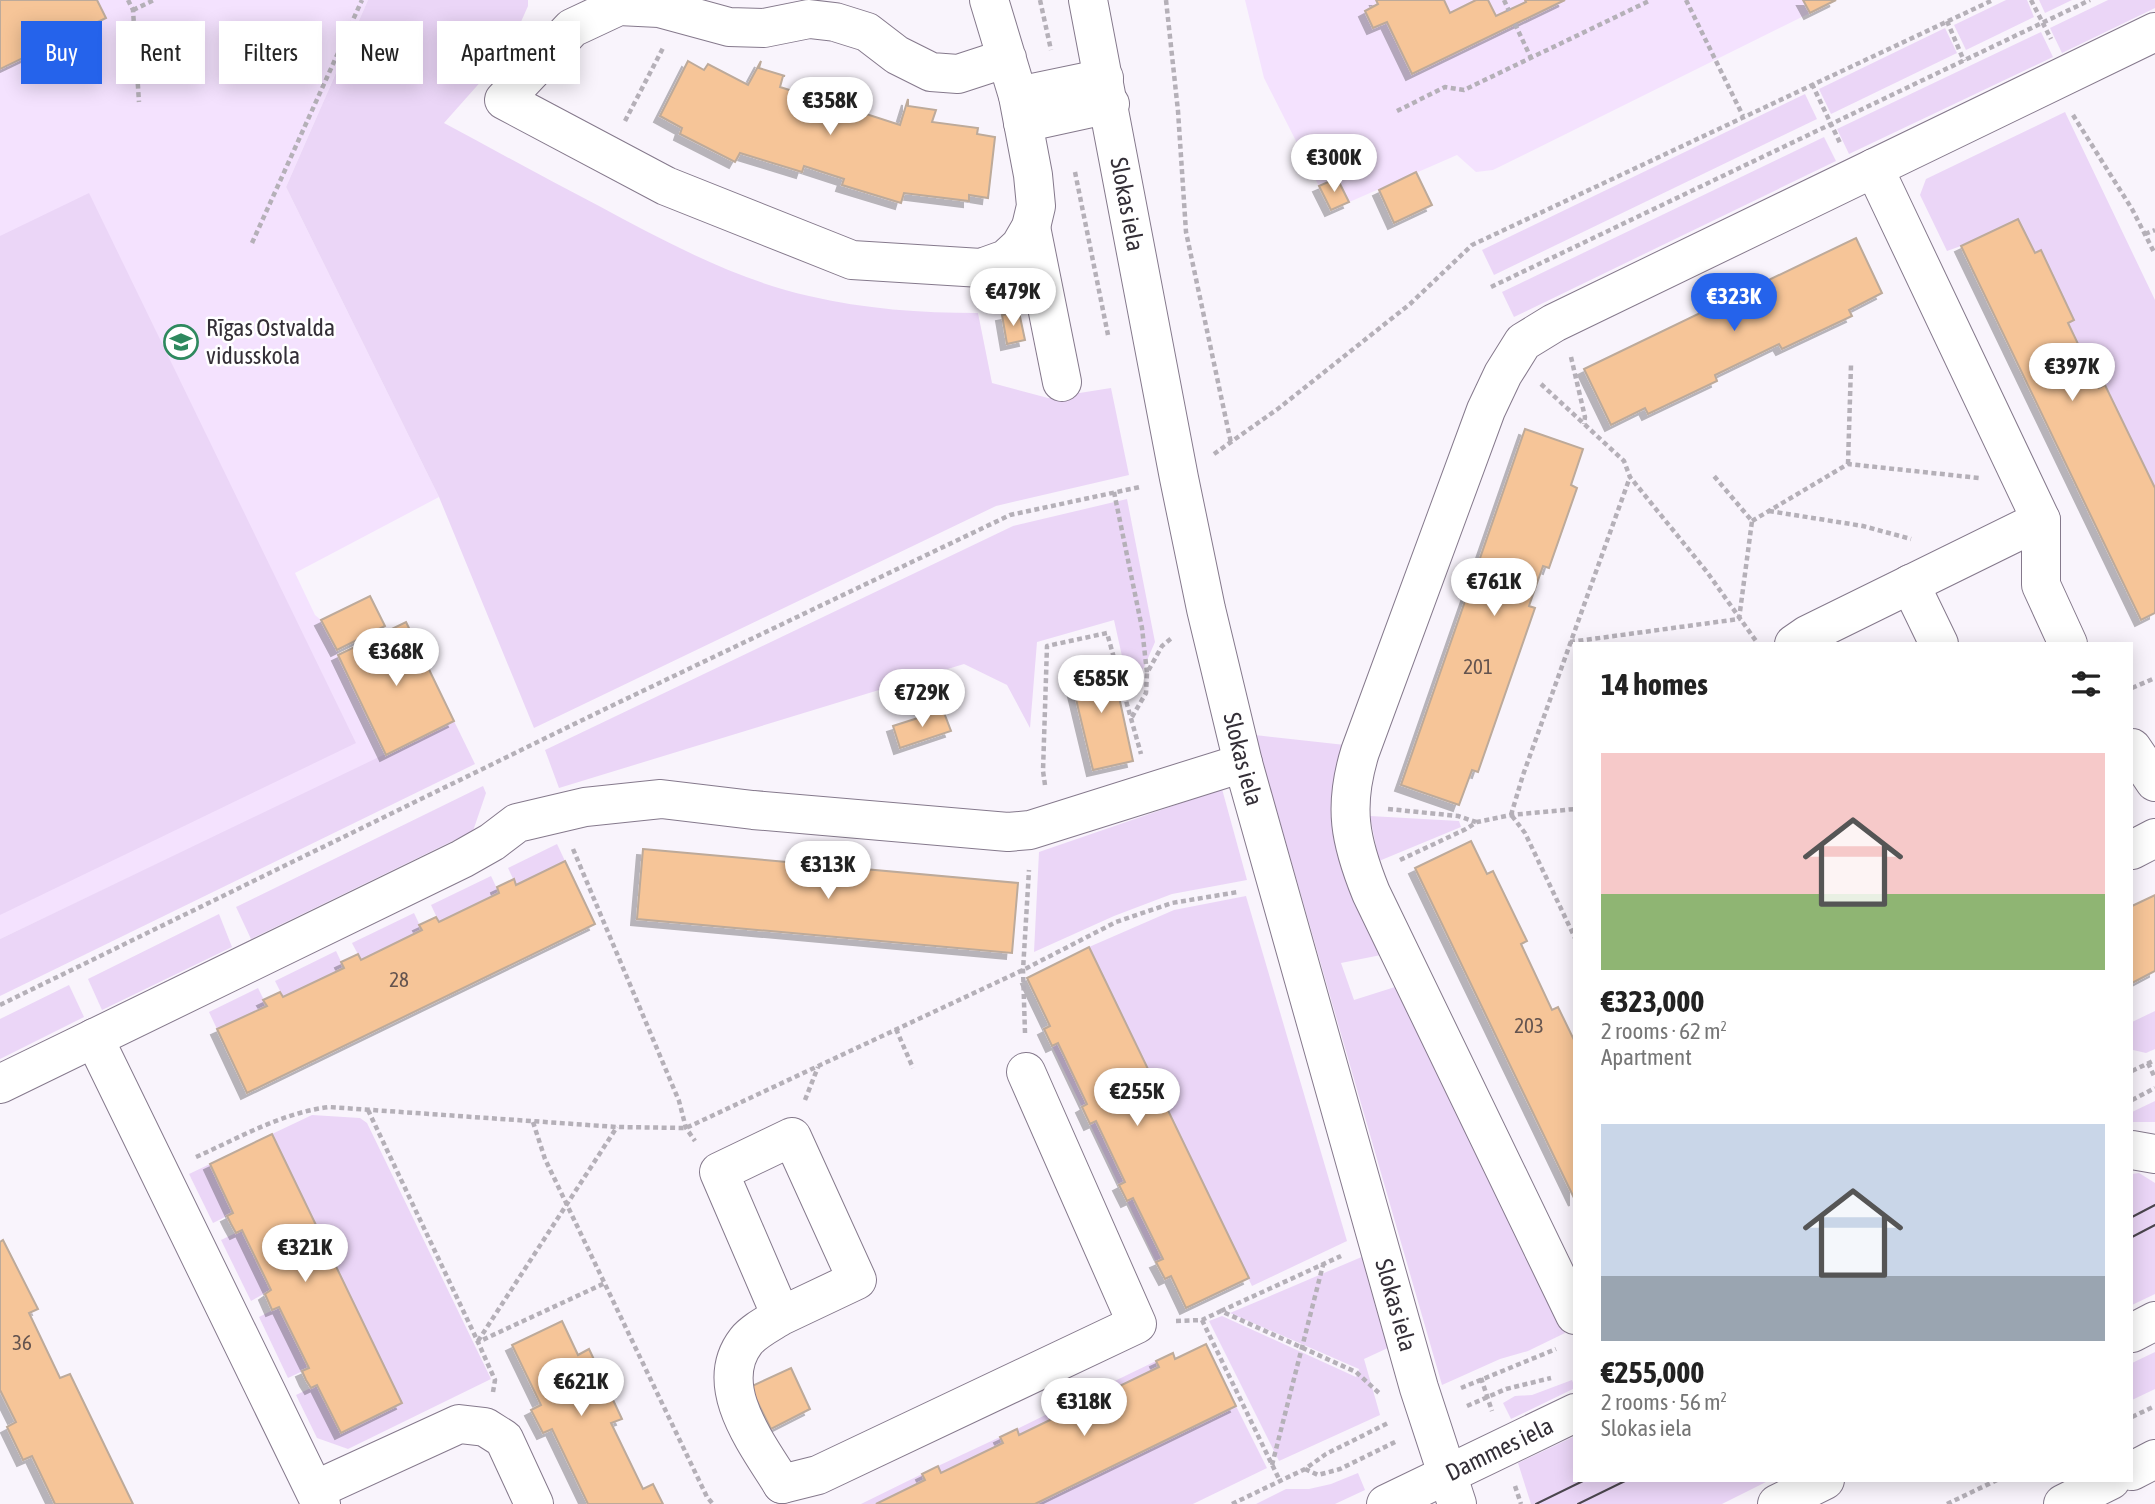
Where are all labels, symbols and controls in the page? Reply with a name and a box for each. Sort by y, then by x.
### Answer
chip: Buy [21,21,102,84]
chip: Rent [116,21,205,84]
chip: Filters [219,21,322,84]
chip: New [336,21,423,84]
chip: Apartment [437,21,580,84]
pin: €358K [781,78,879,137]
text: €358K [803,87,857,113]
pin: €300K [1285,134,1383,194]
text: €300K [1307,144,1361,170]
street label: Slokas iela [1105,155,1150,253]
pin: €479K [964,268,1062,328]
pin: €323K [1685,274,1783,333]
text: €479K [986,278,1040,304]
text: €323K [1707,283,1761,309]
place label: Rīgas Ostvalda vidusskola [206,314,335,369]
school or university icon: Rīgas Ostvalda vidusskola [162,323,200,361]
pin: €397K [2023,344,2121,403]
text: €397K [2045,353,2099,379]
pin: €761K [1445,558,1543,618]
text: €761K [1467,568,1521,594]
pin: €368K [347,628,445,688]
text: €368K [369,638,423,664]
house number: 201 [1463,654,1493,678]
pin: €585K [1052,656,1150,715]
text: €585K [1074,665,1128,691]
icon: filters [2067,665,2105,703]
text: 14 homes [1601,667,1708,701]
pin: €729K [873,670,971,729]
text: €729K [895,679,949,705]
street label: Slokas iela [1218,710,1268,809]
icon: home [1790,799,1916,925]
pin: €313K [779,842,877,901]
text: €313K [801,851,855,877]
house number: 28 [389,967,409,991]
text: €323,000 [1601,984,1704,1018]
house number: 203 [1514,1013,1544,1037]
text: 2 rooms · 62 m² [1601,1018,1727,1044]
text: Apartment [1601,1044,1692,1070]
pin: €255K [1088,1068,1186,1128]
text: €255K [1110,1078,1164,1104]
icon: home [1790,1170,1916,1296]
pin: €321K [256,1224,354,1284]
text: €321K [278,1234,332,1260]
street label: Slokas iela [1370,1256,1422,1354]
house number: 36 [12,1330,32,1354]
text: €255,000 [1601,1355,1704,1389]
pin: €621K [532,1358,630,1418]
text: €621K [554,1368,608,1394]
pin: €318K [1035,1378,1133,1438]
text: €318K [1057,1388,1111,1414]
text: 2 rooms · 56 m² [1601,1389,1727,1415]
street label: Dammes iela [1441,1412,1557,1486]
text: Slokas iela [1601,1415,1692,1441]

